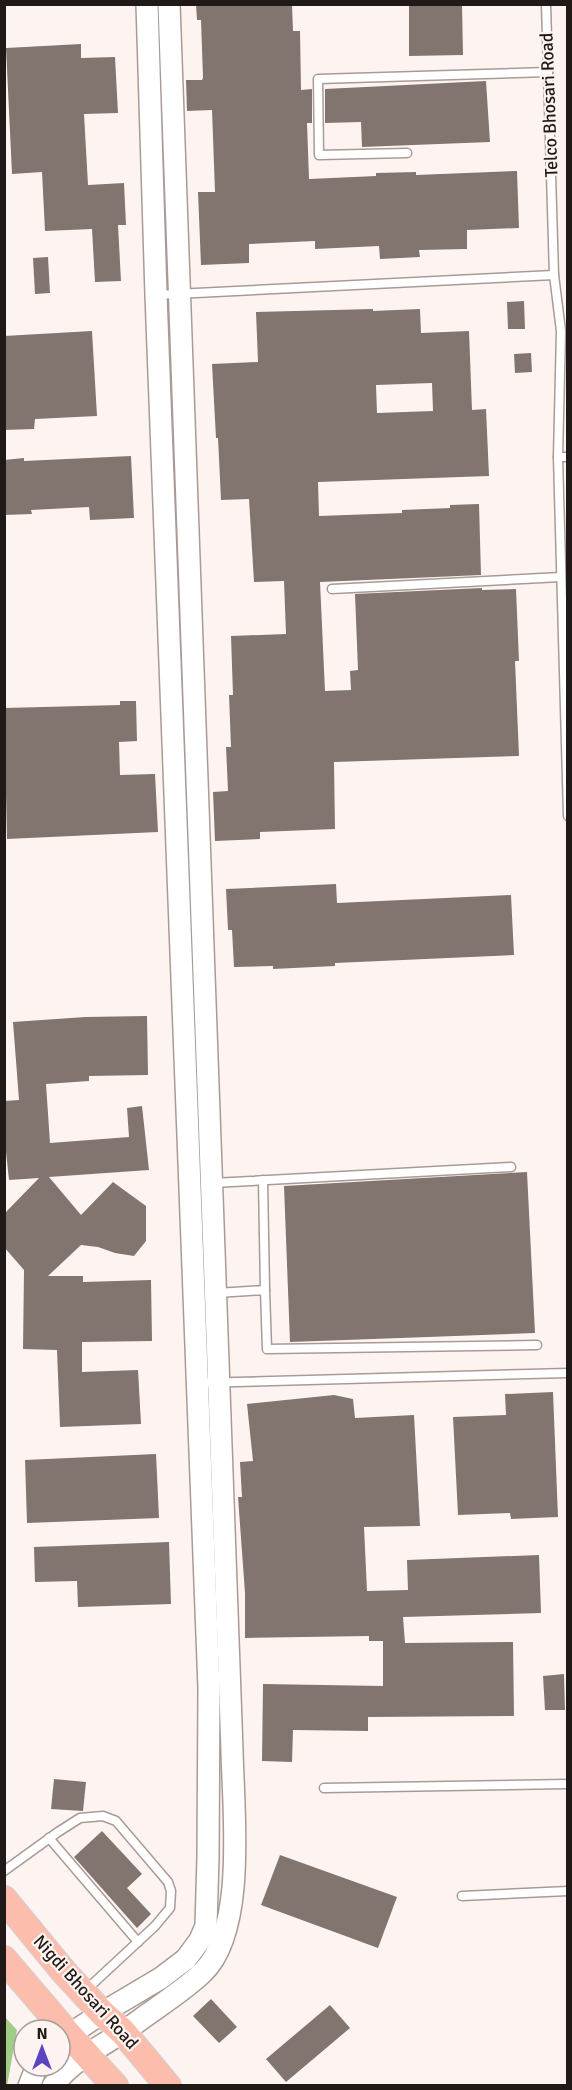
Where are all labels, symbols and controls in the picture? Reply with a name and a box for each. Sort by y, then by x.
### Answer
street label: Telco Bhosari Road [535,32,563,178]
street label: Nigdi Bhosari Road [29,1930,143,2054]
north arrow [12,2018,72,2078]

